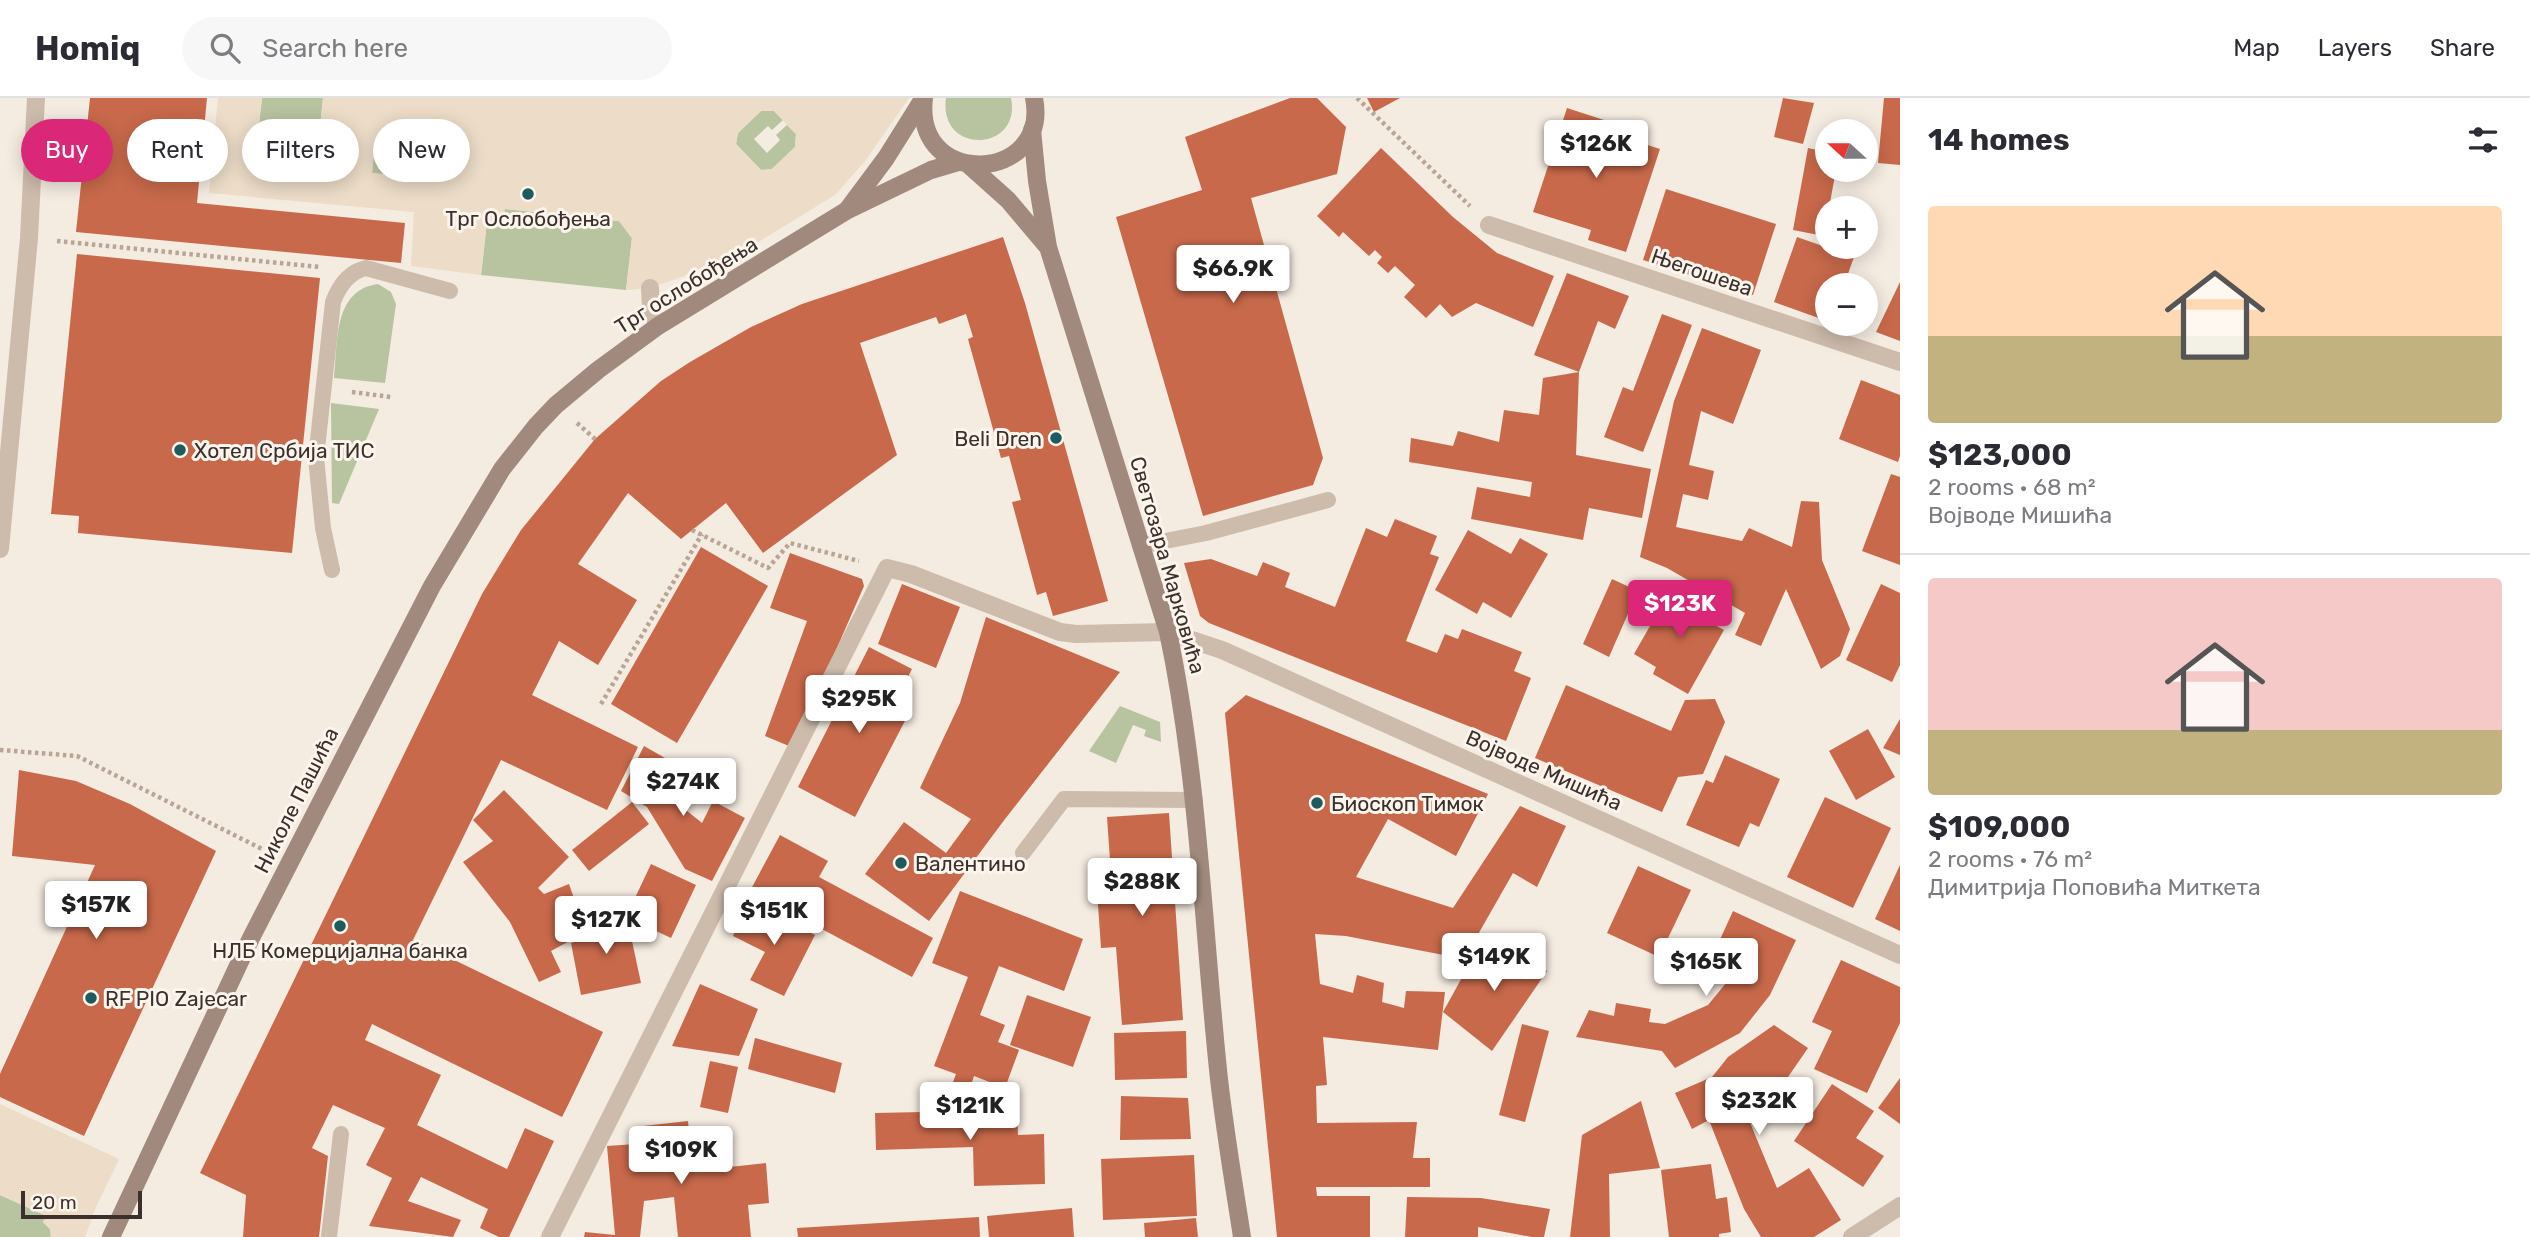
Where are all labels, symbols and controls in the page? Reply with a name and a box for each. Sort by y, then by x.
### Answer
search box [182,17,672,80]
text: Homiq [35,29,140,68]
icon: search [206,29,244,67]
text: Search here [262,33,408,64]
text: Map [2233,34,2280,62]
text: Layers [2318,34,2392,62]
text: Share [2430,34,2495,62]
chip: Buy [21,119,113,182]
chip: Rent [127,119,228,182]
chip: Filters [242,119,359,182]
chip: New [373,119,470,182]
north arrow [1815,119,1878,182]
map controls [1815,119,1878,336]
pin: $126K [1547,120,1645,180]
icon: filters [2464,121,2502,159]
text: 14 homes [1928,122,2070,158]
text: $126K [1560,129,1632,157]
marker: Трг Ослобођења [520,186,536,202]
button: + [1815,196,1878,259]
place label: Трг Ослобођења [445,206,611,231]
street label: Трг ослобођења [610,231,762,339]
street label: Његошева [1648,243,1756,301]
pin: $66.9K [1176,246,1290,305]
icon: home [2152,252,2278,378]
text: $66.9K [1193,254,1273,282]
button: − [1815,273,1878,336]
place label: Beli Dren [954,426,1042,451]
marker: Beli Dren [1048,430,1064,446]
text: $123,000 [1928,437,2072,473]
place label: Хотел Србија ТИС [194,438,374,463]
marker: Хотел Србија ТИС [172,442,188,458]
street label: Светозара Марковића [1125,454,1211,676]
text: 2 rooms · 68 m² [1928,473,2096,501]
text: Војводе Мишића [1928,501,2112,529]
pin: $123K [1631,580,1729,640]
text: $123K [1644,589,1716,617]
icon: home [2152,624,2278,750]
pin: $295K [810,676,908,735]
text: $295K [821,684,897,712]
street label: Николе Пашића [249,723,343,877]
street label: Војводе Мишића [1462,724,1626,816]
pin: $274K [634,758,732,818]
text: $274K [646,767,720,795]
place label: Биоскоп Тимок [1331,791,1484,816]
marker: Биоскоп Тимок [1309,795,1325,811]
text: $109,000 [1928,809,2070,845]
text: 2 rooms · 76 m² [1928,845,2092,873]
place label: Валентино [915,851,1026,876]
marker: Валентино [893,855,909,871]
pin: $288K [1093,858,1191,918]
text: $288K [1104,867,1180,895]
text: Димитрија Поповића Миткета [1928,873,2261,901]
pin: $157K [47,882,145,941]
pin: $151K [725,888,823,947]
text: $157K [61,890,131,918]
pin: $127K [557,896,655,956]
text: $151K [740,896,808,924]
text: $127K [571,905,641,933]
marker: НЛБ Комерцијална банка [332,918,348,934]
pin: $149K [1445,934,1543,993]
place label: НЛБ Комерцијална банка [212,938,468,963]
pin: $165K [1657,939,1755,998]
text: $149K [1458,942,1530,970]
text: $165K [1670,947,1742,975]
place label: RF PIO Zajecar [105,986,247,1011]
marker: RF PIO Zajecar [83,990,99,1006]
pin: $232K [1710,1077,1808,1137]
pin: $121K [921,1082,1019,1142]
text: $232K [1721,1086,1797,1114]
text: $121K [936,1091,1004,1119]
pin: $109K [632,1126,730,1186]
text: $109K [645,1135,717,1163]
scale bar [21,1188,142,1220]
text: 20 m [32,1191,77,1214]

